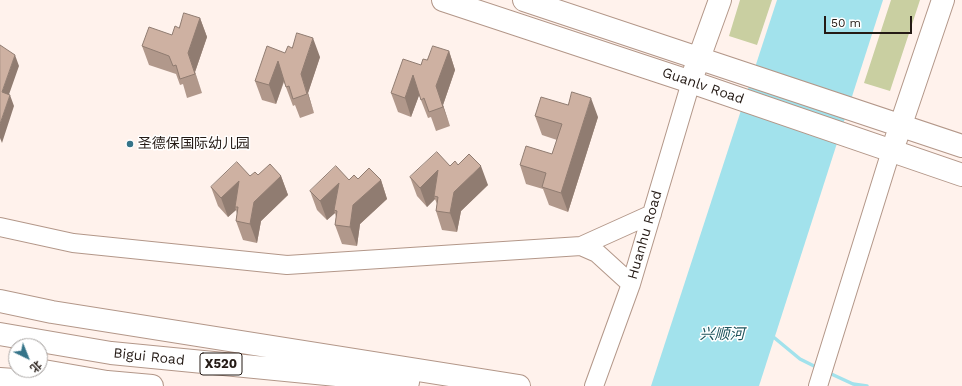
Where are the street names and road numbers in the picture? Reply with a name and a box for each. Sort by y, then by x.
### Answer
street label: Guanlv Road [660,64,746,108]
street label: Huanhu Road [624,189,666,281]
street label: Bigui Road [113,345,185,369]
road number: X520 [200,353,242,375]

